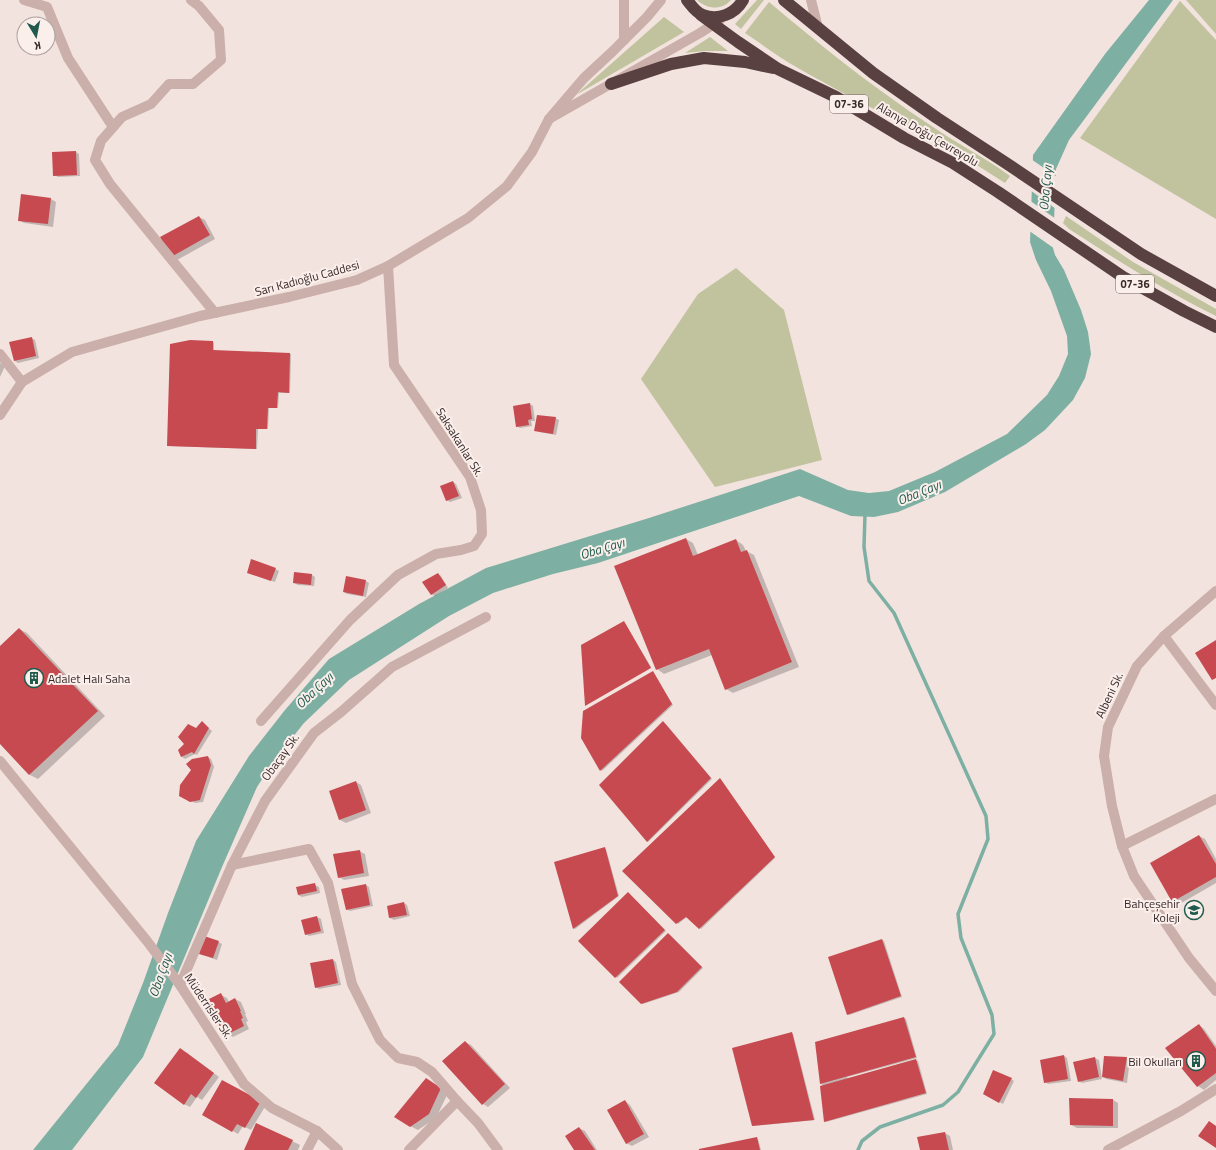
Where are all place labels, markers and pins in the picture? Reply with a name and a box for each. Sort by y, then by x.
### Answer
building icon: Adalet Halı Saha [23,667,45,689]
place label: Adalet Halı Saha [48,669,130,688]
place label: Bahçeşehir Koleji [1124,894,1180,927]
school or university icon: Bahçeşehir Koleji [1183,899,1205,921]
building icon: Bil Okulları [1185,1050,1207,1072]
place label: Bil Okulları [1128,1052,1182,1071]

